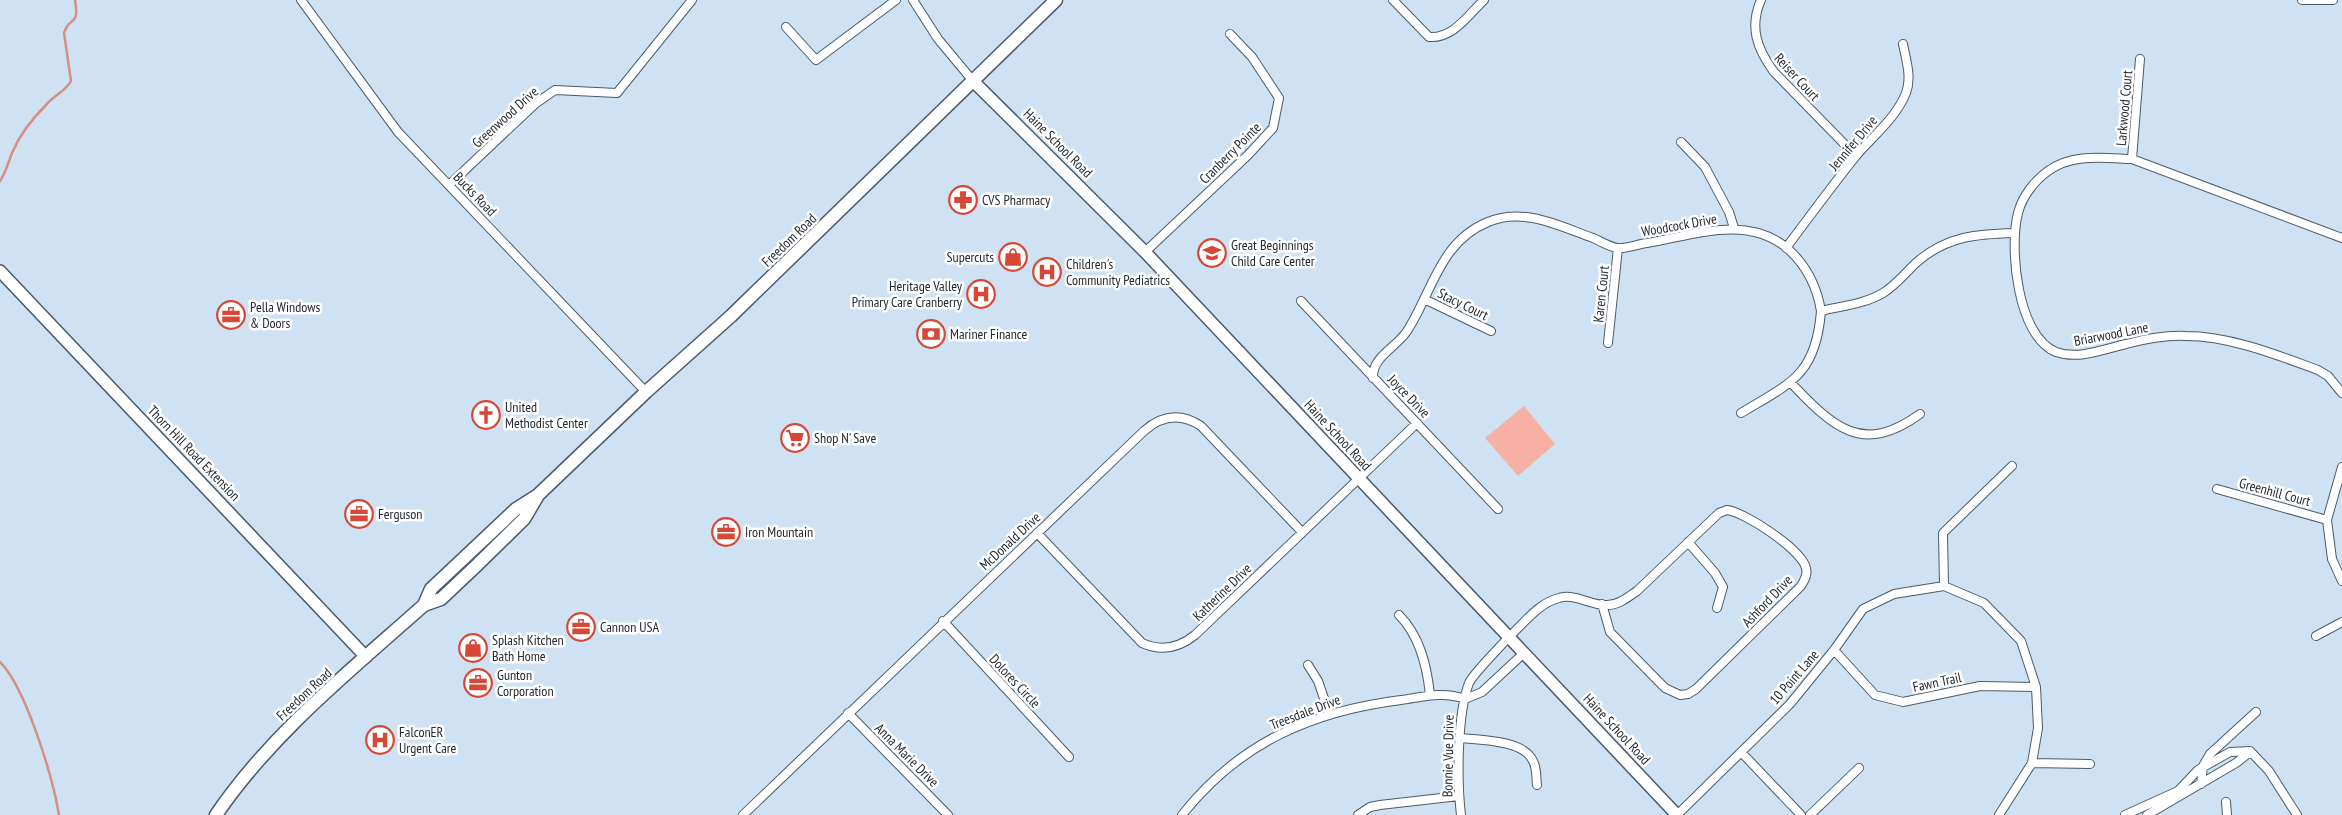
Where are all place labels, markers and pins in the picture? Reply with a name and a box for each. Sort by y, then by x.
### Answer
pharmacy icon: CVS Pharmacy [948,185,978,215]
place label: CVS Pharmacy [982,191,1051,209]
place label: Great Beginnings Child Care Center [1231,236,1315,270]
school or university icon: Great Beginnings Child Care Center [1197,238,1227,268]
shop icon: Supercuts [998,242,1028,272]
place label: Supercuts [947,248,994,266]
place label: Children's Community Pediatrics [1066,255,1170,289]
hospital icon: Children's Community Pediatrics [1032,257,1062,287]
place label: Heritage Valley Primary Care Cranberry [852,277,963,311]
hospital icon: Heritage Valley Primary Care Cranberry [966,279,996,309]
place label: Pella Windows & Doors [250,298,320,332]
office icon: Pella Windows & Doors [216,300,246,330]
bank icon: Mariner Finance [916,319,946,349]
place label: Mariner Finance [950,325,1028,343]
place label: United Methodist Center [505,398,588,432]
church icon: United Methodist Center [471,400,501,430]
supermarket icon: Shop N' Save [780,423,810,453]
place label: Shop N' Save [814,429,876,447]
office icon: Ferguson [344,499,374,529]
place label: Ferguson [378,505,422,523]
office icon: Iron Mountain [711,517,741,547]
place label: Iron Mountain [745,523,813,541]
office icon: Cannon USA [566,612,596,642]
place label: Cannon USA [600,618,660,636]
place label: Splash Kitchen Bath Home [492,631,564,665]
shop icon: Splash Kitchen Bath Home [458,633,488,663]
place label: Gunton Corporation [497,666,554,700]
office icon: Gunton Corporation [463,668,493,698]
place label: FalconER Urgent Care [399,723,457,757]
hospital icon: FalconER Urgent Care [365,725,395,755]

